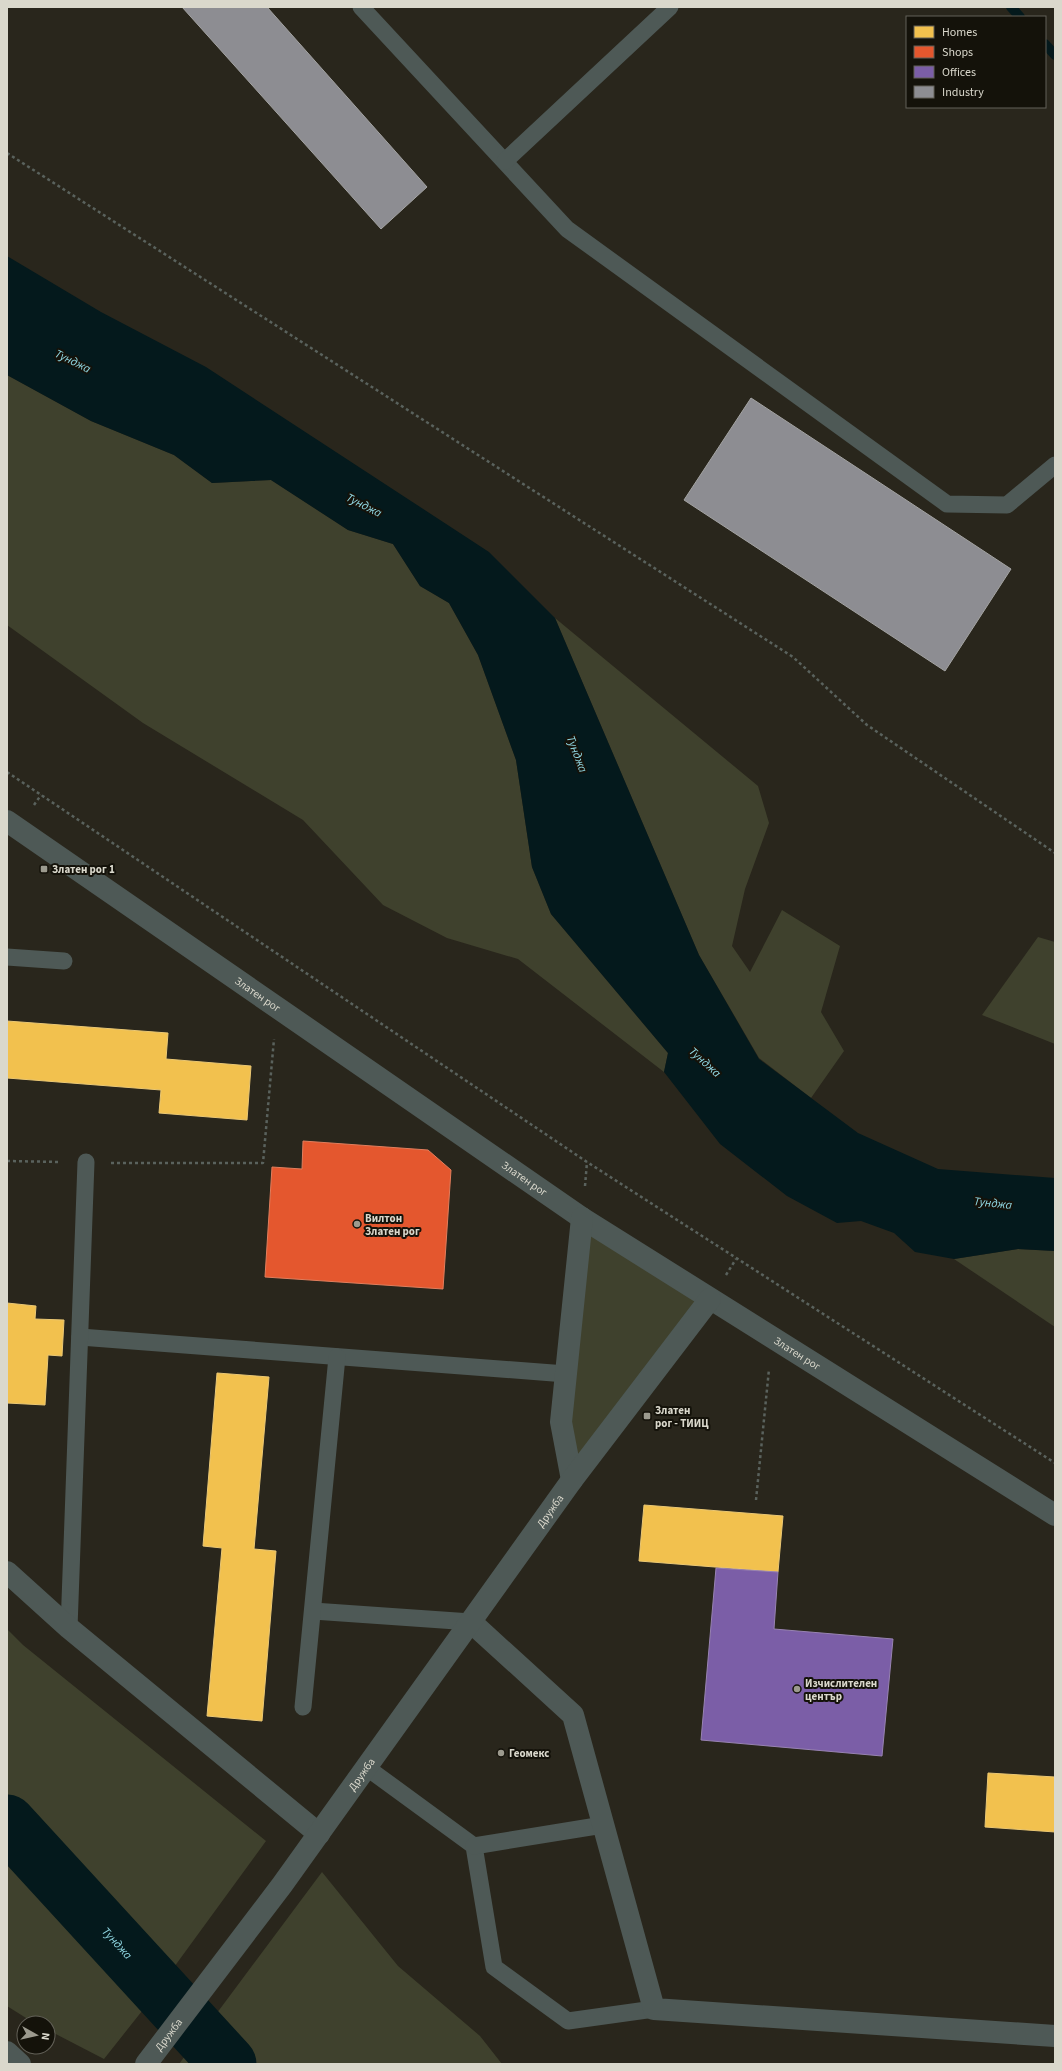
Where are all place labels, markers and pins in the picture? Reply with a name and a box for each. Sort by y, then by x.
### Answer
place label: Златен рог 1 [52,862,115,877]
marker: Златен рог 1 [39,864,49,874]
place label: Вилтон Златен рог [365,1211,420,1239]
marker: Вилтон Златен рог [352,1219,362,1229]
place label: Златен рог - ТИИЦ [655,1403,709,1431]
marker: Златен рог - ТИИЦ [642,1411,652,1421]
place label: Изчислителен център [805,1676,877,1704]
marker: Изчислителен център [792,1684,802,1694]
place label: Геомекс [509,1746,549,1761]
marker: Геомекс [496,1748,506,1758]

